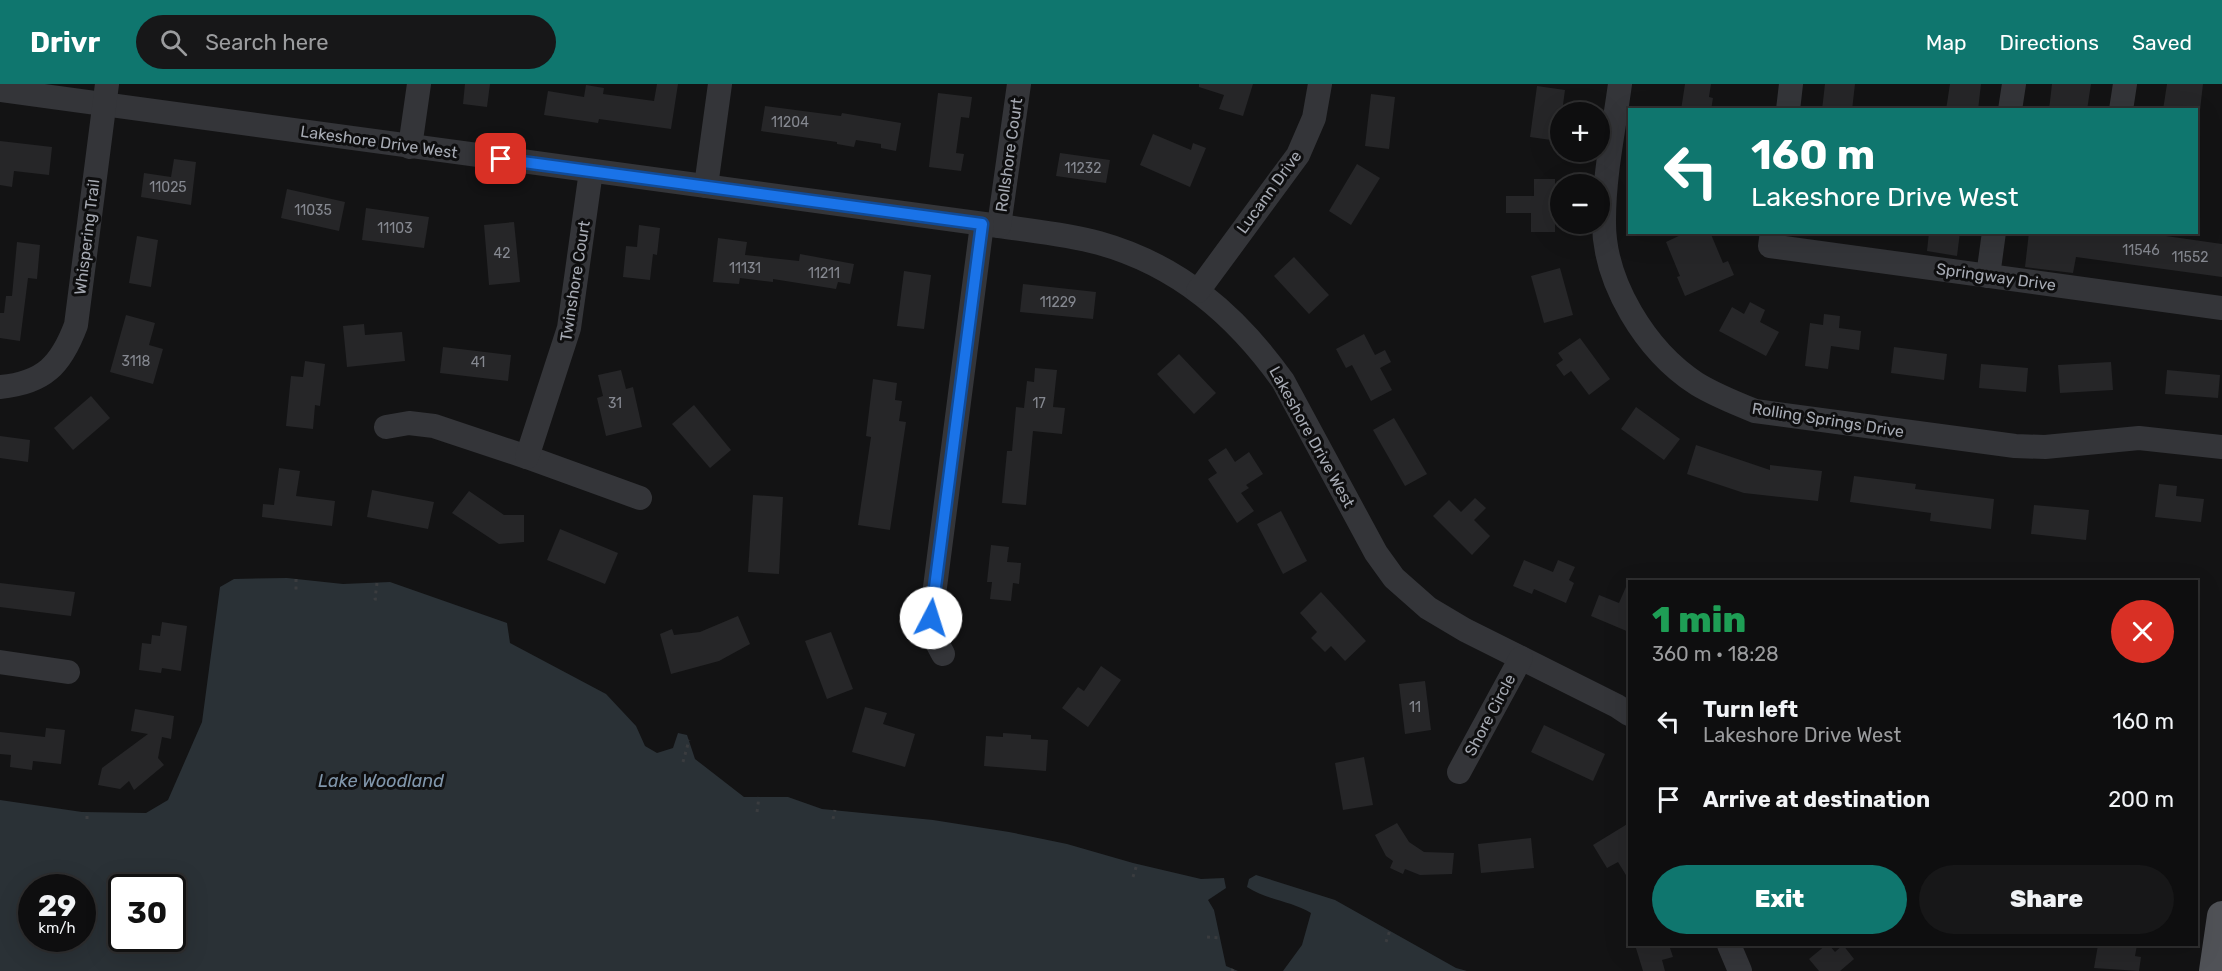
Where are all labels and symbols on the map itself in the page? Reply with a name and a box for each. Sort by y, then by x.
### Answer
street label: Rollshore Court [992,97,1026,213]
house number: 11204 [771,114,809,131]
street label: Lakeshore Drive West [299,122,459,162]
pin [475,133,526,184]
street label: Lucann Drive [1233,147,1305,237]
house number: 11232 [1065,160,1101,177]
street label: Whispering Trail [70,178,104,296]
house number: 11025 [149,179,187,196]
house number: 11035 [294,202,332,219]
street label: Twinshore Court [556,219,594,343]
house number: 11103 [377,220,413,237]
house number: 11546 [2122,242,2160,259]
house number: 42 [494,245,510,262]
house number: 11552 [2172,249,2208,266]
street label: Springway Drive [1935,259,2057,295]
house number: 11131 [729,260,761,277]
house number: 11211 [808,265,840,282]
house number: 11229 [1040,294,1076,311]
house number: 3118 [121,353,151,370]
house number: 41 [471,354,485,371]
street label: Lakeshore Drive West [1265,363,1359,511]
house number: 31 [608,395,622,412]
house number: 17 [1032,395,1046,412]
street label: Rolling Springs Drive [1751,399,1905,441]
position arrow [899,586,963,650]
street label: Shore Circle [1461,671,1519,759]
house number: 11 [1409,699,1421,716]
water label: Lake Woodland [318,770,444,792]
speed limit sign: 30 [108,874,186,952]

